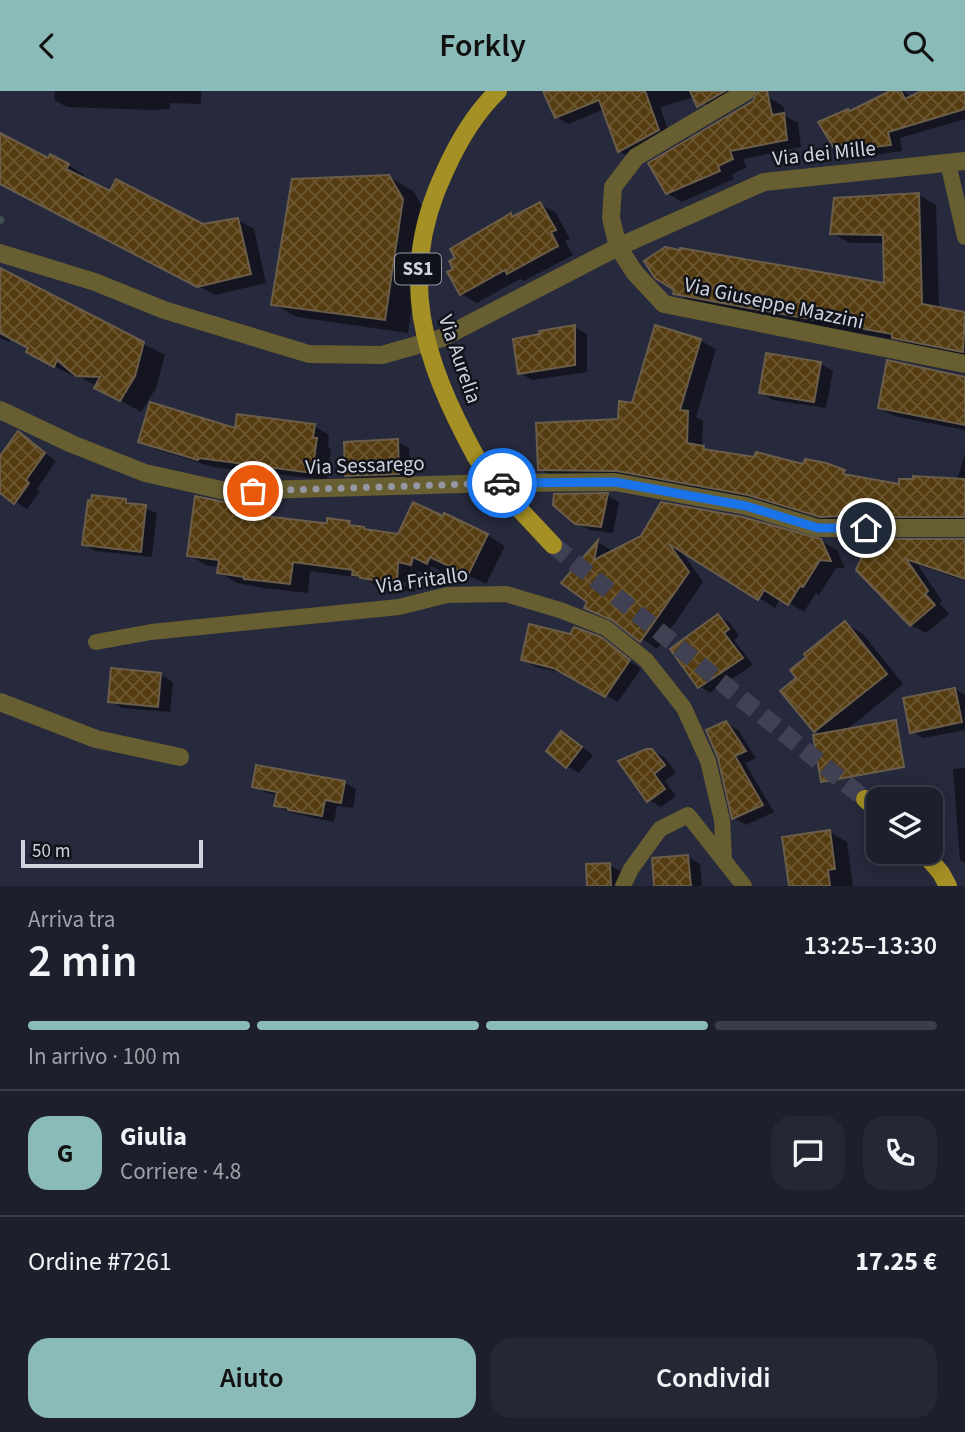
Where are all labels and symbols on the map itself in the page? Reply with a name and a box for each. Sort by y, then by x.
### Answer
street label: Via dei Mille [771,133,877,173]
road number: SS1 [395,253,441,285]
street label: Via Giuseppe Mazzini [681,269,867,337]
street label: Via Aurelia [431,311,489,407]
street label: Via Sessarego [305,448,425,482]
courier [467,448,537,518]
pin [223,461,283,521]
pin [836,498,896,558]
street label: Via Fritallo [374,559,470,601]
scale bar [21,837,203,869]

